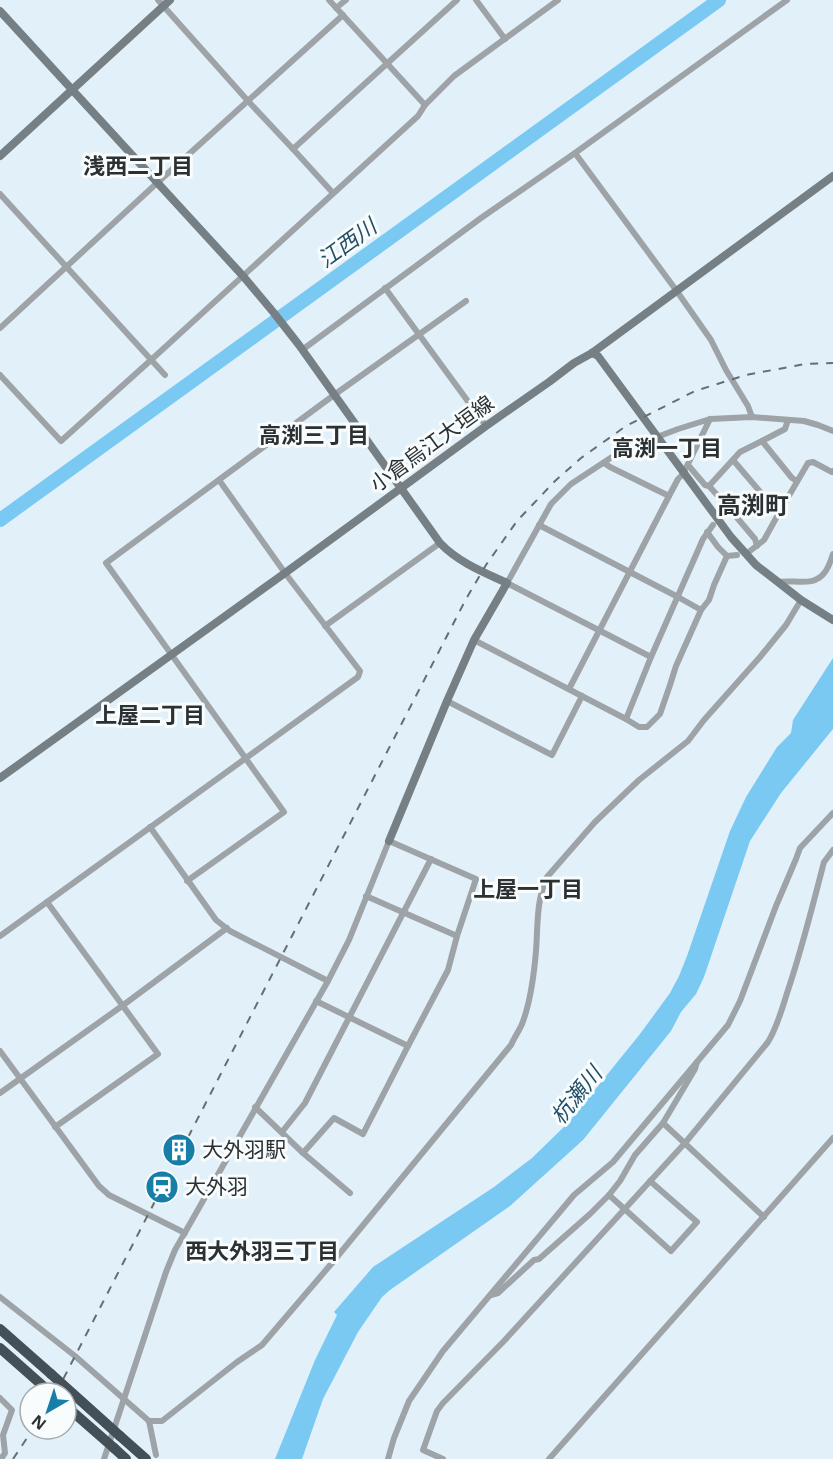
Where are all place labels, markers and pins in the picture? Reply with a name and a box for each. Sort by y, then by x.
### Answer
building icon: 大外羽駅 [161,1132,197,1168]
place label: 大外羽駅 [202,1135,286,1163]
station icon: 大外羽 [144,1169,180,1205]
place label: 大外羽 [185,1172,248,1200]

